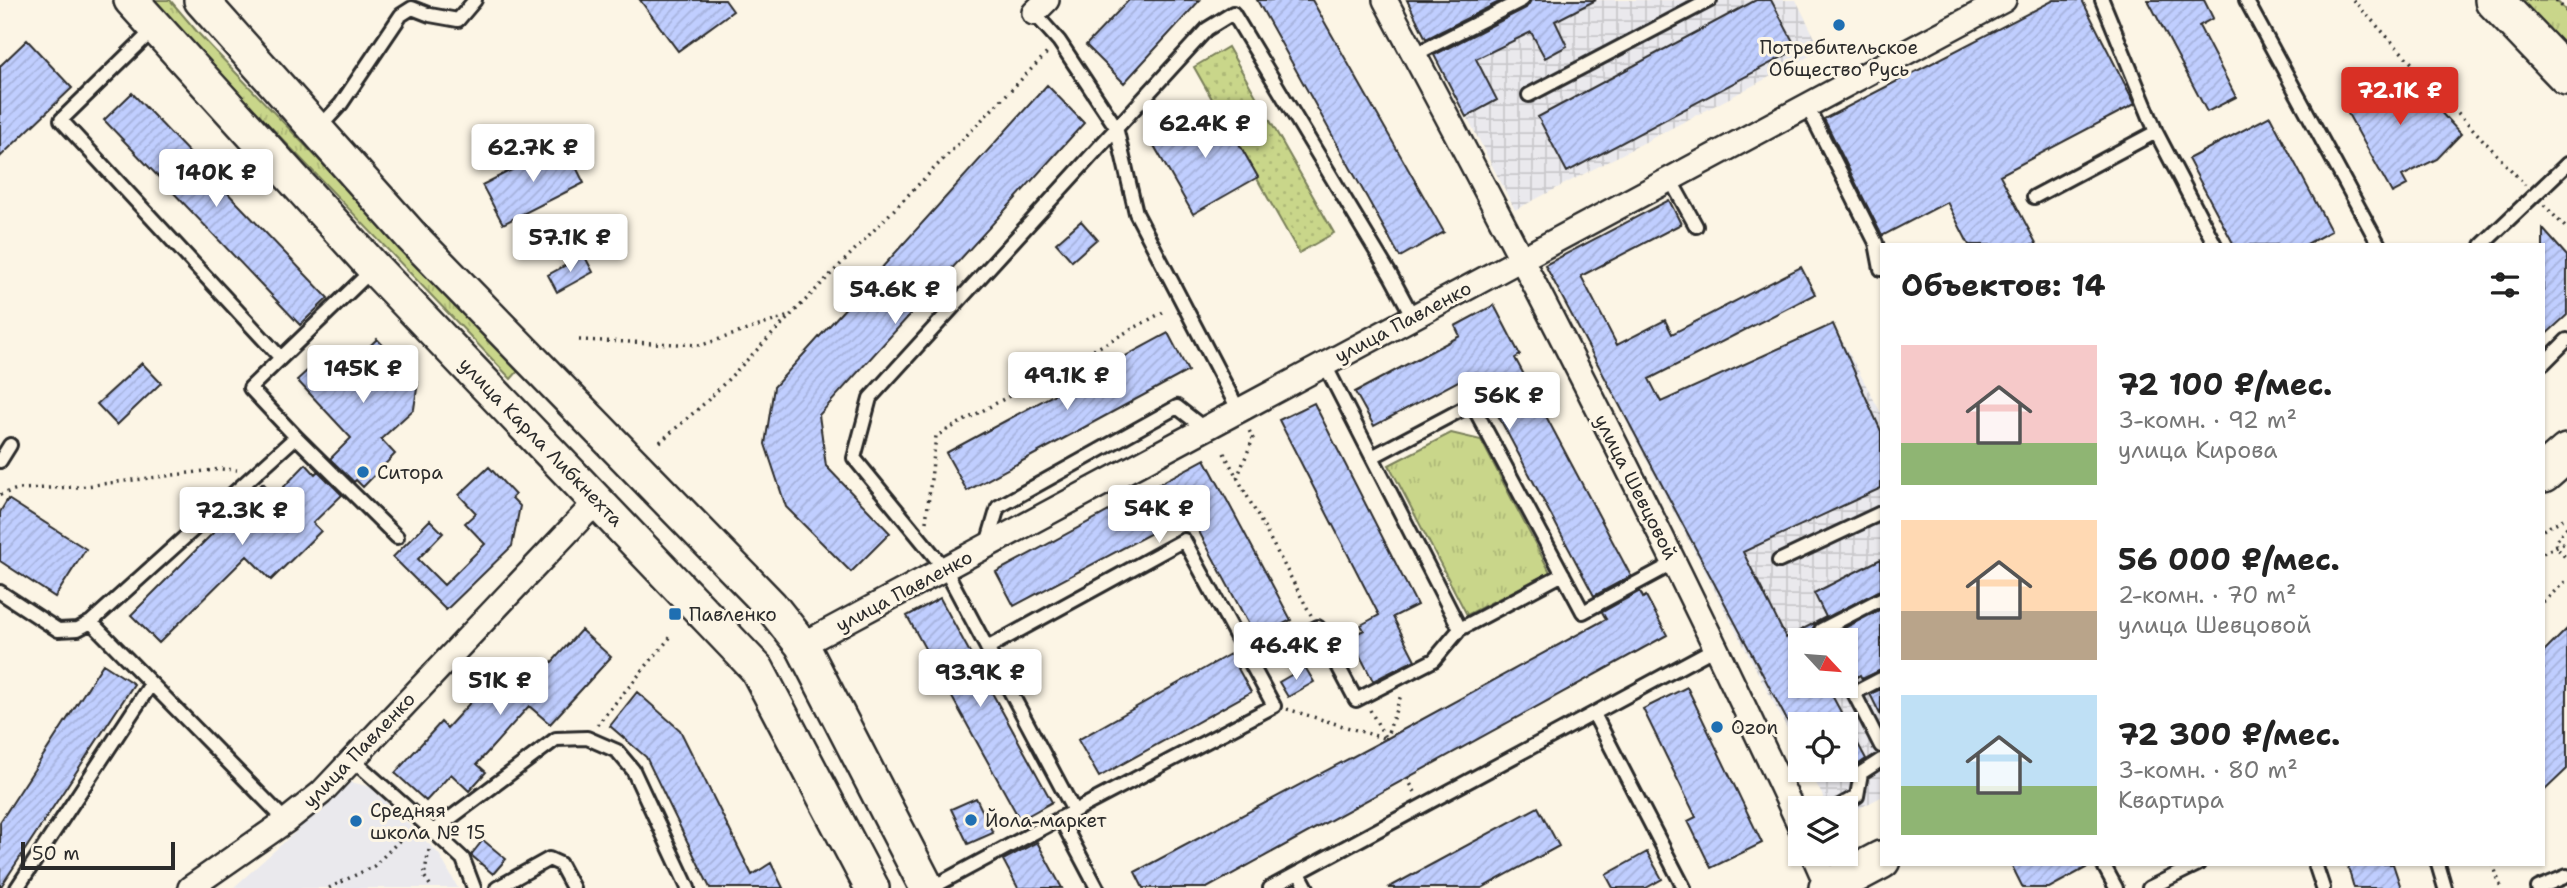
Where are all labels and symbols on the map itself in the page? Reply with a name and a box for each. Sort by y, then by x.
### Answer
marker: Потребительское Общество Русь [1831,17,1847,33]
place label: Потребительское Общество Русь [1760,35,1918,82]
pin: 72.1K ₽ [2335,68,2465,127]
pin: 62.4K ₽ [1140,100,1270,160]
pin: 62.7K ₽ [468,124,598,184]
pin: 140K ₽ [159,150,273,209]
pin: 57.1K ₽ [505,215,635,274]
pin: 54.6K ₽ [830,266,960,326]
street label: улица Павленко [1330,275,1476,369]
pin: 145K ₽ [306,346,420,405]
street label: улица Карла Либкнехта [453,352,629,532]
pin: 49.1K ₽ [1002,352,1132,412]
pin: 56K ₽ [1460,372,1558,432]
street label: улица Шевцовой [1589,410,1683,564]
place label: Ситора [377,460,443,485]
marker: Ситора [355,464,371,480]
pin: 54K ₽ [1110,486,1208,545]
pin: 72.3K ₽ [177,488,307,547]
street label: улица Павленко [831,544,977,638]
place label: Павленко [689,602,777,627]
marker: Павленко [667,606,683,622]
pin: 46.4K ₽ [1231,622,1361,682]
north arrow [1788,628,1858,698]
pin: 93.9K ₽ [915,650,1045,709]
pin: 51K ₽ [451,658,549,717]
street label: улица Павленко [297,687,421,813]
place label: Ozon [1731,715,1778,740]
marker: Ozon [1709,719,1725,735]
place label: Средняя школа № 15 [370,798,485,845]
place label: Йола-маркет [985,808,1107,833]
marker: Йола-маркет [963,812,979,828]
marker: Средняя школа № 15 [348,813,364,829]
scale bar [21,839,175,871]

